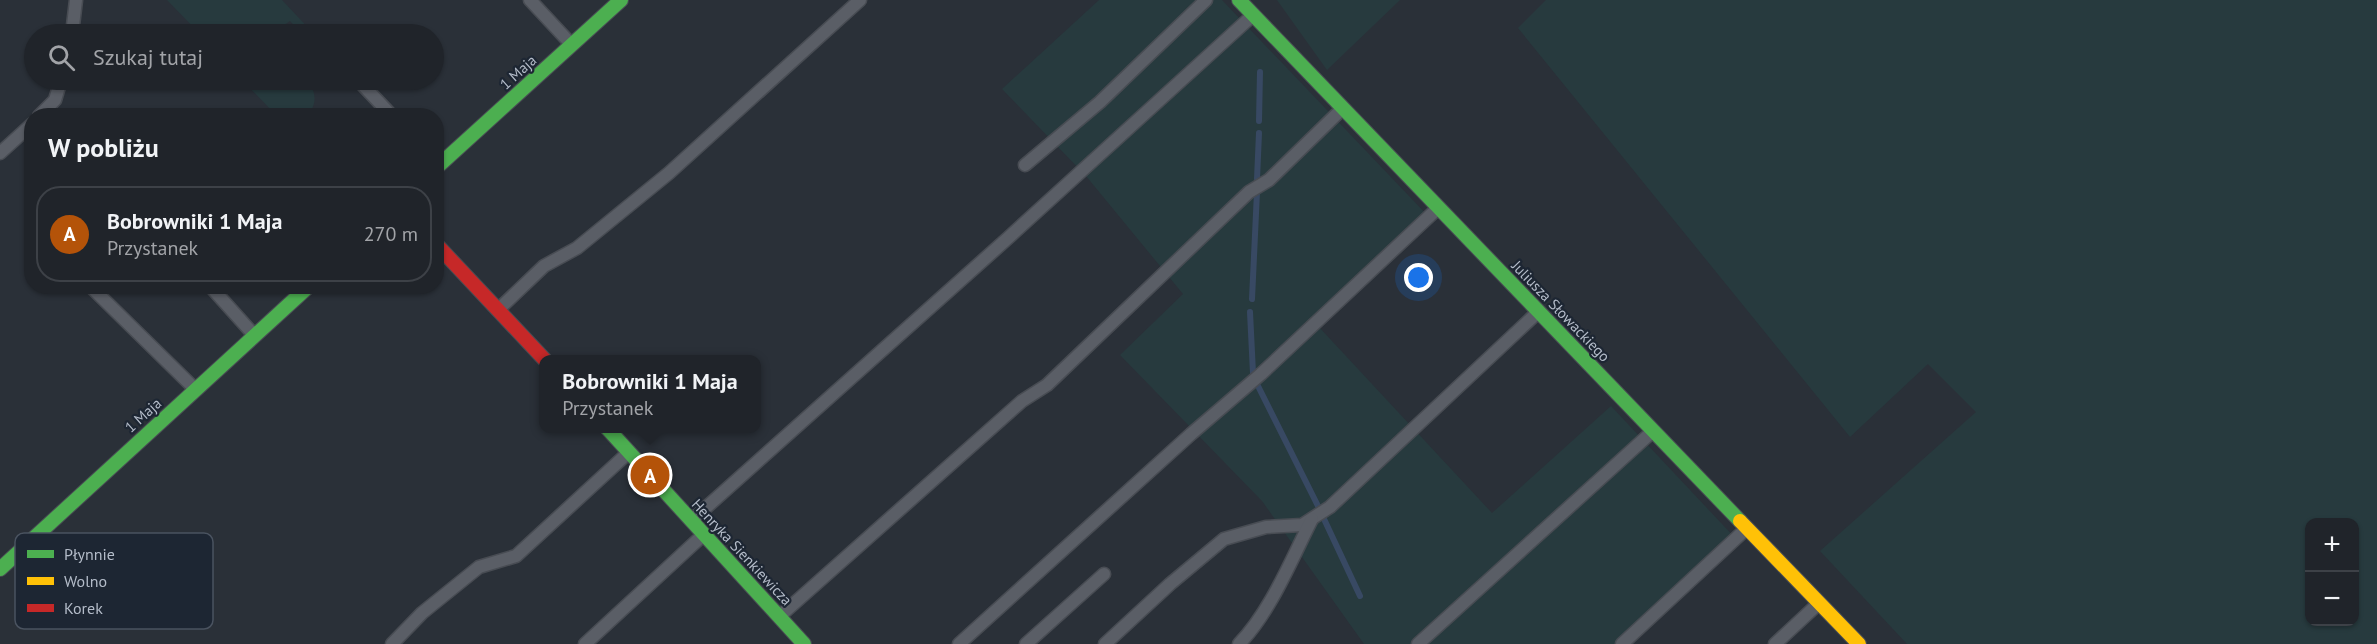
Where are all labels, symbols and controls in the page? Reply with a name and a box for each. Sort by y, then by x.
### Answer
search box [24,24,444,90]
icon: search [45,41,78,74]
text: Szukaj tutaj [93,43,203,71]
street label: 1 Maja [496,51,540,93]
text: W pobliżu [48,131,159,164]
text: Bobrowniki 1 Maja [107,207,282,235]
text: A [63,221,76,247]
text: 270 m [364,221,418,247]
text: Przystanek [107,235,198,261]
street label: Juliusza Słowackiego [1507,256,1614,366]
your location [1404,263,1433,292]
popup [539,355,761,433]
text: Bobrowniki 1 Maja [562,367,738,395]
street label: 1 Maja [121,394,165,436]
text: Przystanek [562,395,653,421]
pin: A [630,452,670,498]
street label: Henryka Sienkiewicza [688,495,796,609]
map controls [2305,518,2359,626]
button: + [2305,518,2359,572]
legend [15,533,213,629]
text: Płynnie [64,544,115,564]
text: Wolno [64,571,107,591]
button: − [2305,572,2359,626]
text: Korek [64,598,103,618]

